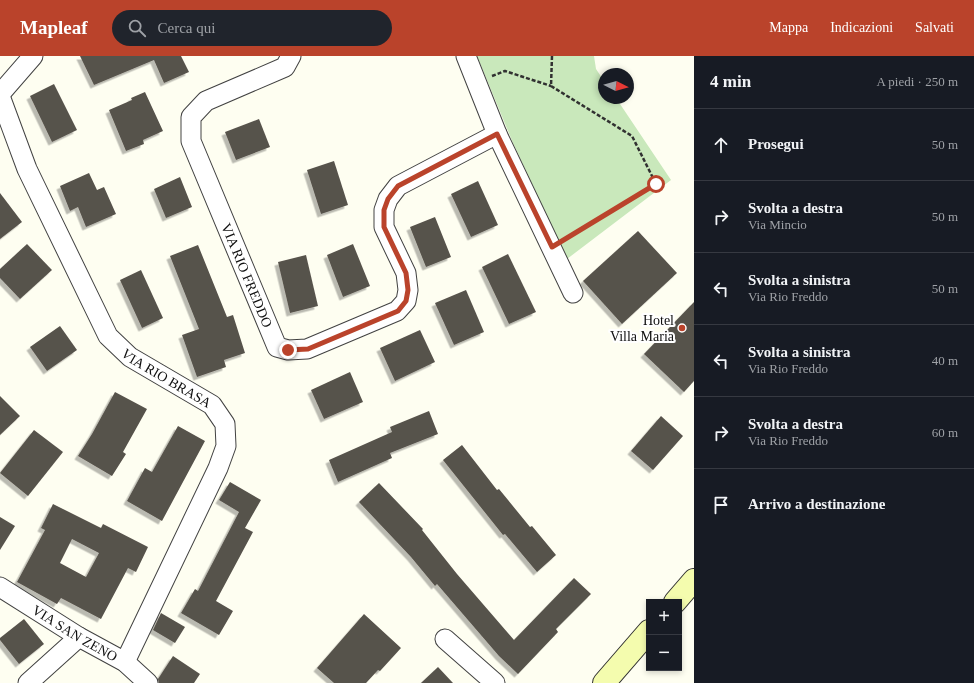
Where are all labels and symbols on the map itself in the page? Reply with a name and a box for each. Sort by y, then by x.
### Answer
north arrow [598,68,634,104]
route start [647,175,665,193]
street label: VIA RIO FREDDO [219,221,275,330]
place label: Hotel Villa Maria [610,313,675,344]
marker: Hotel Villa Maria [677,323,687,333]
route end [279,341,297,359]
street label: VIA RIO BRASA [118,345,215,411]
street label: VIA SAN ZENO [30,602,120,664]

